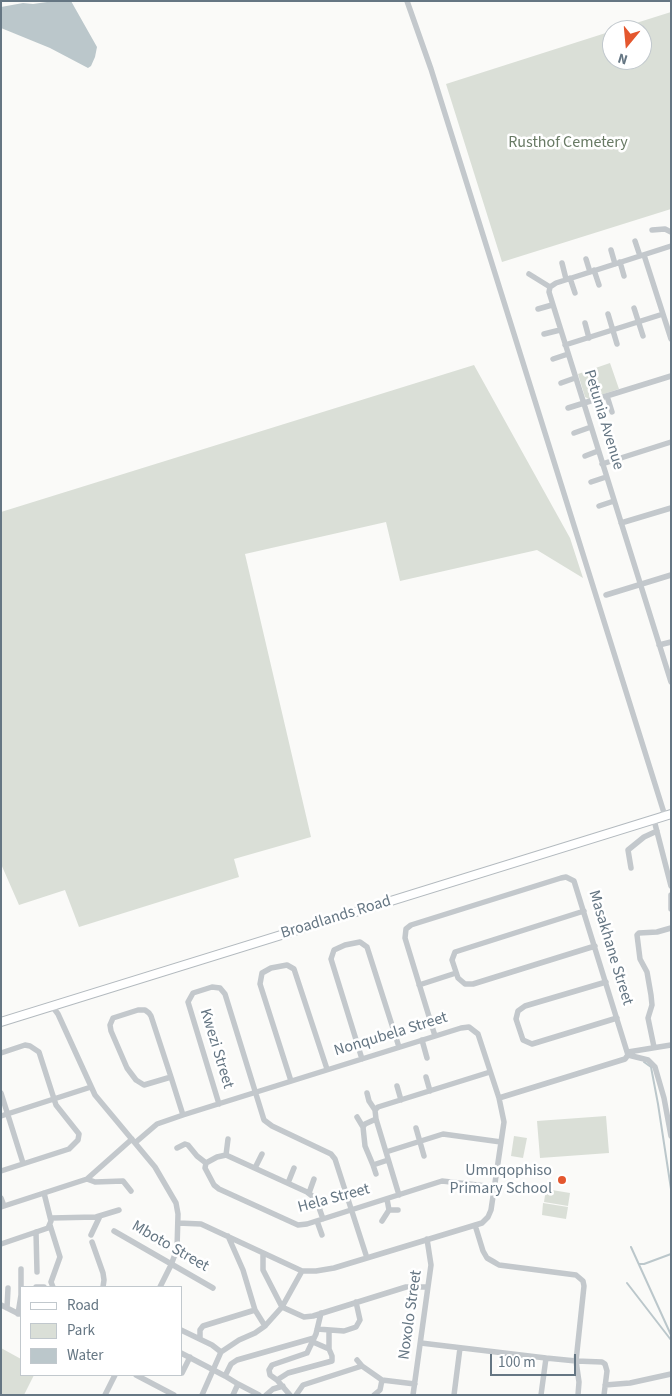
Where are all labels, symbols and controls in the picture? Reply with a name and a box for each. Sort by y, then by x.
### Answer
north arrow [602,20,652,70]
text: N [616,47,630,69]
park label: Rusthof Cemetery [508,133,628,153]
street label: Petunia Avenue [579,368,627,472]
street label: Masakhane Street [583,888,637,1008]
street label: Broadlands Road [279,892,393,944]
street label: Kwezi Street [195,1007,237,1091]
street label: Nonqubela Street [332,1009,450,1061]
place label: Umnqophiso Primary School [450,1161,552,1199]
marker: Umnqophiso Primary School [556,1174,568,1186]
street label: Hela Street [296,1180,372,1218]
street label: Mboto Street [128,1217,212,1277]
street label: Noxolo Street [395,1269,427,1361]
legend [20,1286,182,1376]
text: Road [67,1295,99,1316]
text: Park [67,1320,95,1341]
scale bar [492,1344,578,1376]
text: Water [67,1345,103,1366]
text: 100 m [498,1352,536,1373]

